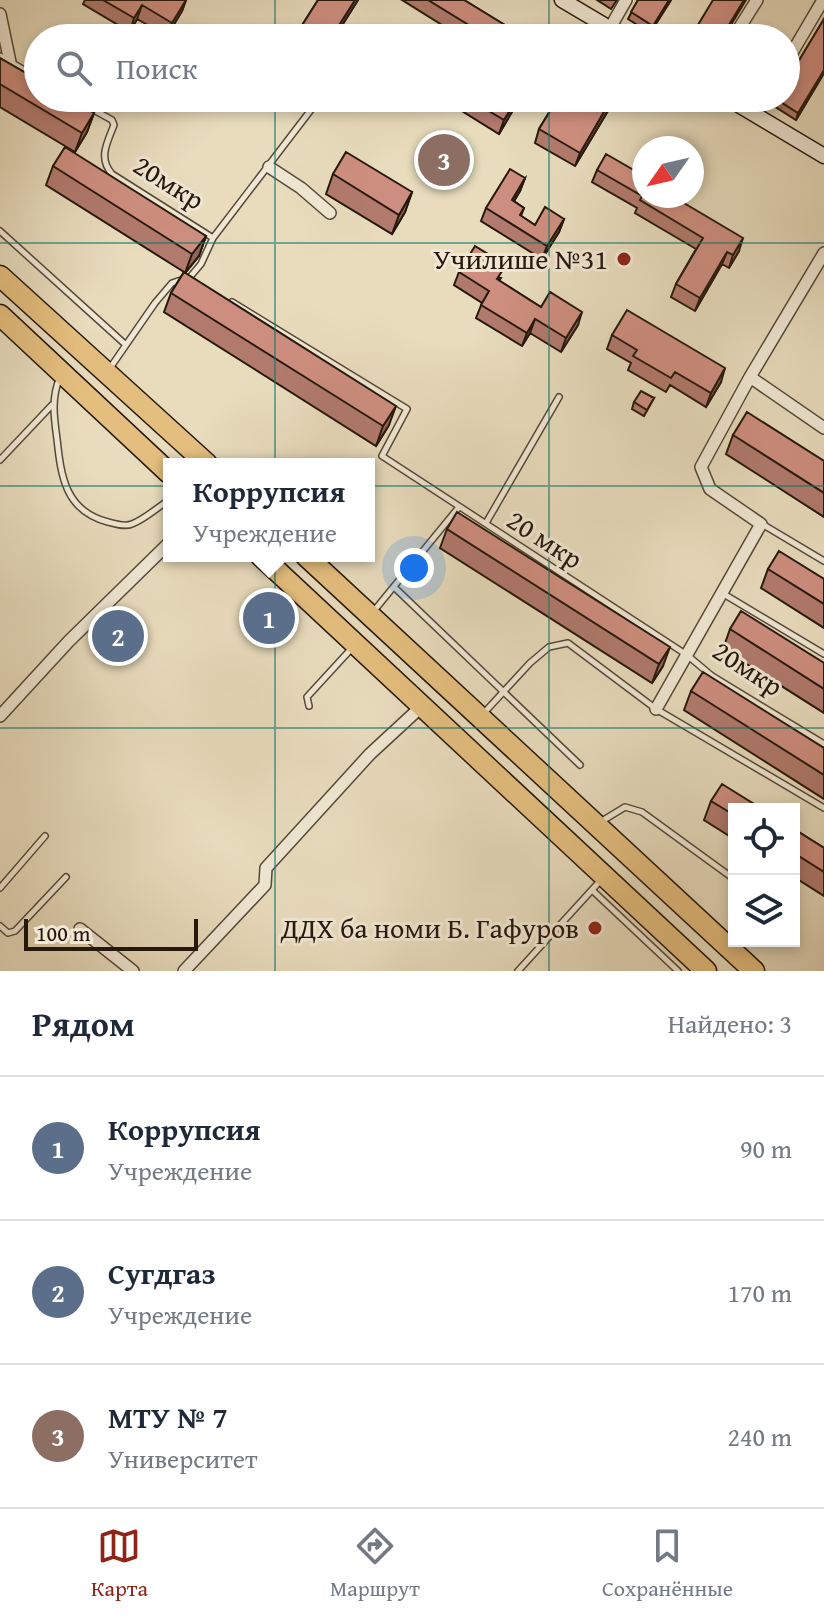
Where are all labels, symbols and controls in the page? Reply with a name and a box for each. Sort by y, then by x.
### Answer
search box [24,24,800,112]
icon: search [52,46,96,90]
text: Поиск [116,46,198,90]
pin: 3 [418,130,470,190]
north arrow [632,136,704,208]
street label: 20мкр [126,144,213,219]
place label: Училише №31 [433,238,608,279]
marker: Училише №31 [615,250,633,268]
popup [163,458,375,562]
text: Коррупсия [193,469,345,513]
street label: 20 мкр [499,499,591,578]
text: Учреждение [193,513,337,552]
your location [394,548,434,588]
pin: 1 [243,588,295,648]
pin: 2 [92,606,144,666]
street label: 20мкр [705,629,792,706]
map controls [728,803,800,947]
button: locate [728,803,800,875]
button: layers [728,875,800,947]
place label: ДДХ ба номи Б. Гафуров [280,907,579,948]
scale bar [24,915,198,951]
text: 100 m [36,917,91,949]
marker: ДДХ ба номи Б. Гафуров [586,919,604,937]
text: Рядом [32,999,135,1048]
text: Найдено: 3 [668,1004,792,1043]
text: Коррупсия [108,1107,261,1151]
text: 1 [51,1129,65,1168]
text: 90 m [740,1129,792,1168]
text: Учреждение [108,1151,252,1190]
text: Сугдгаз [108,1251,216,1295]
text: 2 [51,1273,65,1312]
text: 170 m [727,1273,792,1312]
text: Учреждение [108,1295,252,1334]
text: МТУ № 7 [108,1395,228,1439]
text: 3 [51,1417,65,1456]
text: 240 m [727,1417,792,1456]
text: Университет [108,1439,258,1478]
tab: Карта [91,1524,148,1604]
tab: Маршрут [330,1524,420,1604]
tab: Сохранённые [602,1524,733,1604]

